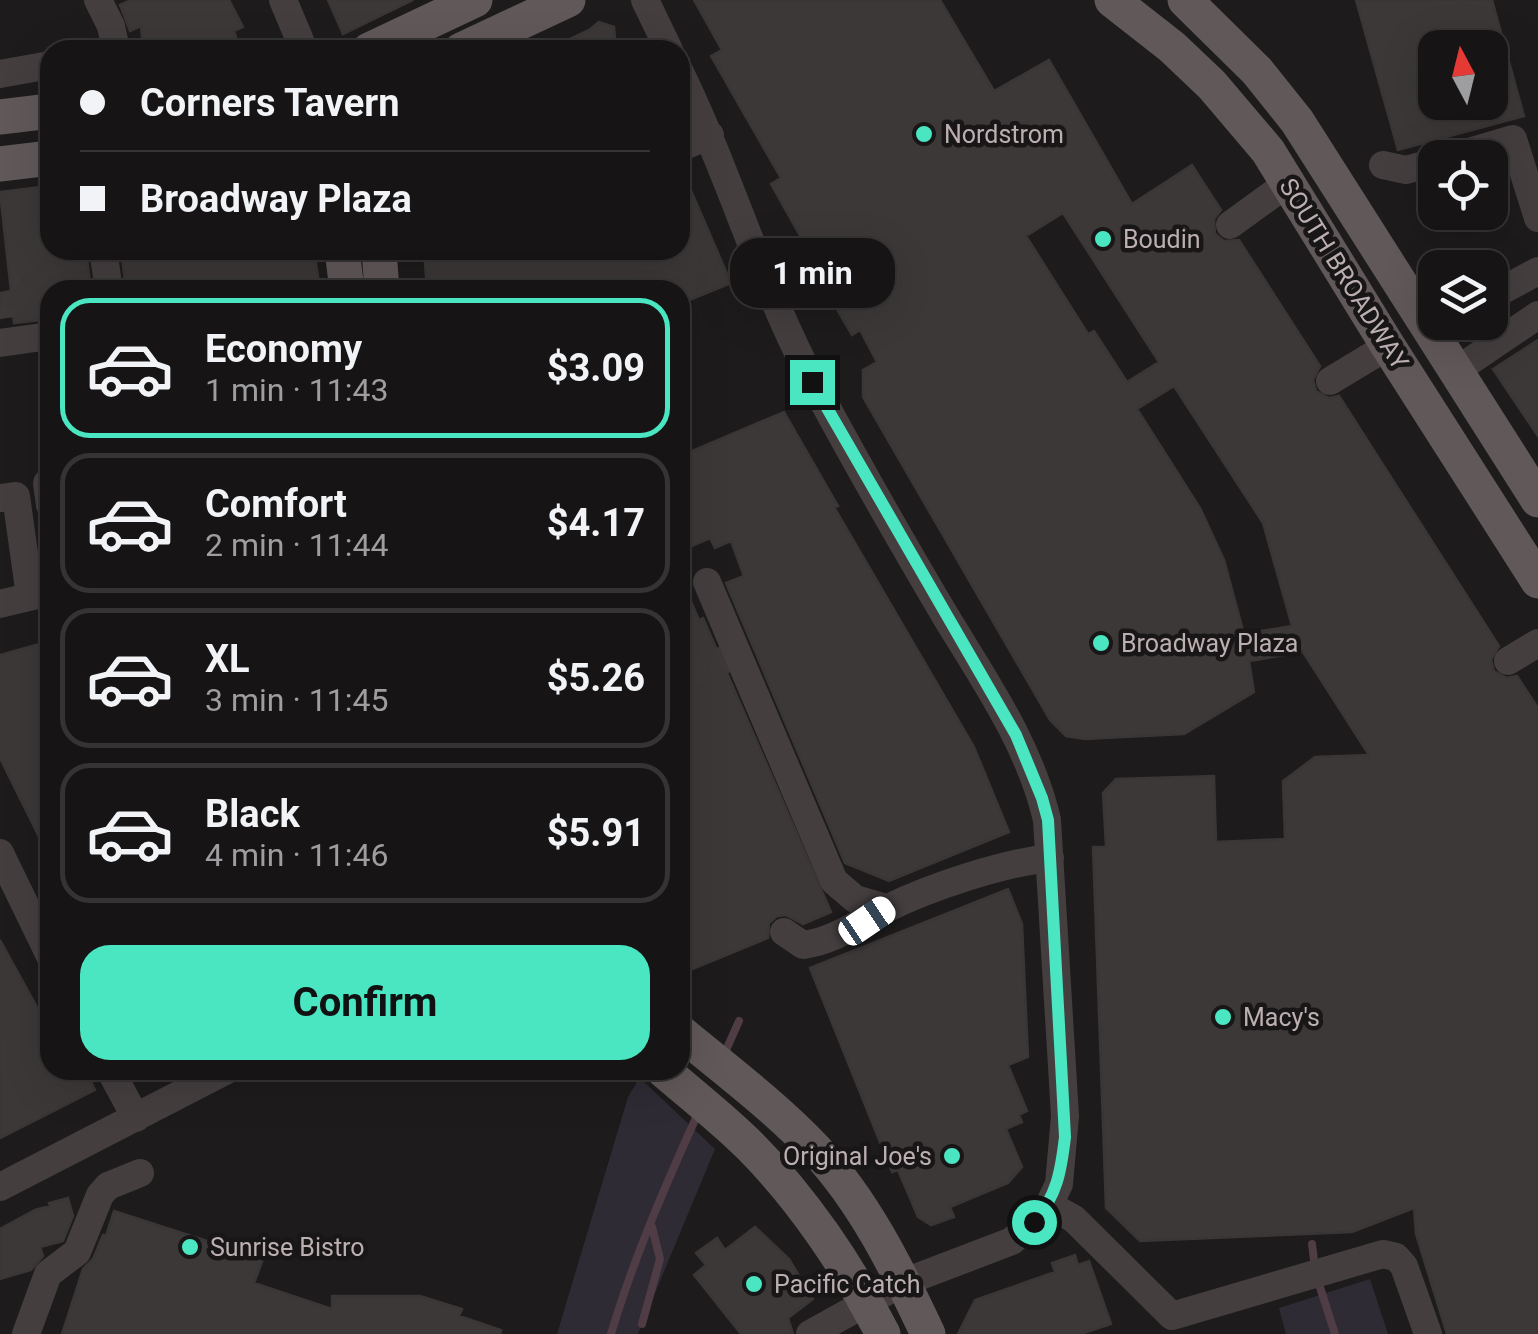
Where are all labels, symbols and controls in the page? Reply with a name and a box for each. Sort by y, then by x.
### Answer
north arrow [1418,30,1508,120]
map controls [1418,30,1508,340]
text: Corners Tavern [140,81,400,125]
place label: Nordstrom [944,120,1064,149]
marker: Nordstrom [913,123,935,145]
button: locate [1418,140,1508,230]
street label: SOUTH BROADWAY [1273,173,1415,375]
text: Broadway Plaza [140,177,412,221]
place label: Boudin [1123,225,1201,254]
marker: Boudin [1092,228,1114,250]
callout: 1 min [730,237,894,307]
button: layers [1418,250,1508,340]
text: 1 min [772,254,853,292]
icon: car [85,323,175,413]
text: Economy [205,327,362,371]
text: $3.09 [547,346,645,390]
route end [790,360,835,405]
text: 1 min · 11:43 [205,371,388,409]
icon: car [85,478,175,568]
text: Comfort [205,482,347,526]
text: $4.17 [547,501,645,545]
text: 2 min · 11:44 [205,526,388,564]
place label: Broadway Plaza [1121,629,1298,658]
marker: Broadway Plaza [1090,632,1112,654]
icon: car [85,633,175,723]
text: XL [205,637,250,681]
text: $5.26 [547,656,645,700]
text: 3 min · 11:45 [205,681,388,719]
icon: car [85,788,175,878]
text: Black [205,792,300,836]
text: $5.91 [547,811,645,855]
text: 4 min · 11:46 [205,836,388,874]
car [834,892,900,950]
button: Confirm [80,945,650,1060]
place label: Macy's [1243,1003,1320,1032]
marker: Macy's [1212,1006,1234,1028]
place label: Original Joe's [783,1142,932,1171]
marker: Original Joe's [941,1145,963,1167]
route start [1012,1200,1057,1245]
place label: Sunrise Bistro [210,1233,365,1262]
marker: Sunrise Bistro [179,1236,201,1258]
place label: Pacific Catch [774,1270,920,1299]
marker: Pacific Catch [743,1273,765,1295]

